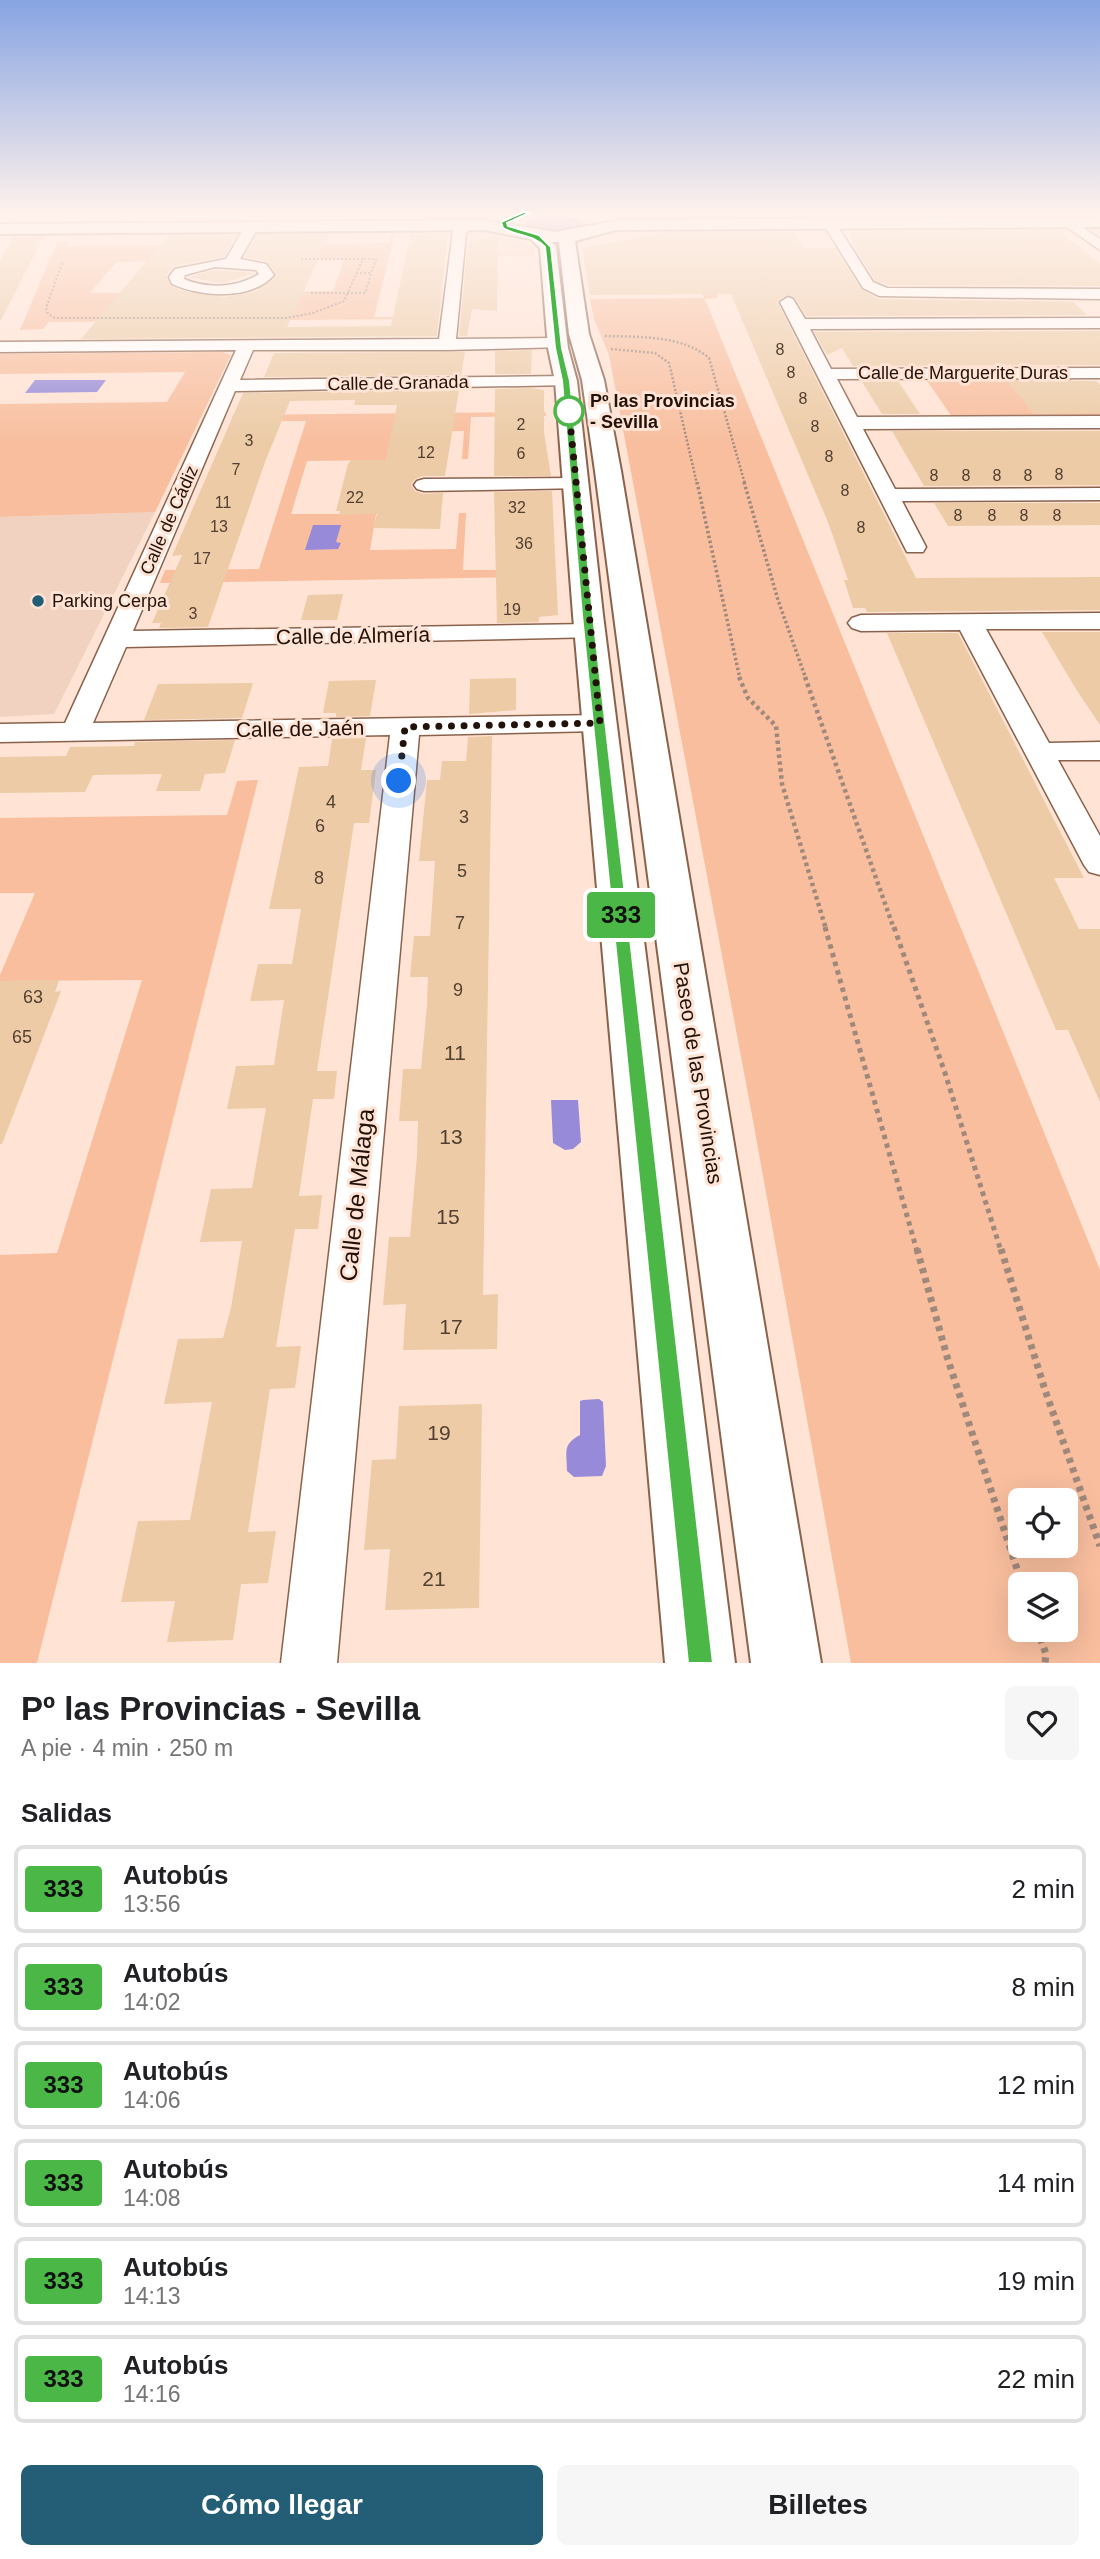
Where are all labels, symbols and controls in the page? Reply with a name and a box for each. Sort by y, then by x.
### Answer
house number: 8 [776,341,785,358]
street label: Calle de Marguerite Duras [858,363,1068,383]
house number: 8 [787,364,796,381]
street label: Calle de Granada [327,372,470,394]
house number: 8 [799,390,808,407]
place label: Pº las Provincias - Sevilla [590,391,735,432]
marker: Pº las Provincias - Sevilla [554,396,584,426]
house number: 2 [517,416,526,433]
house number: 8 [811,418,820,435]
house number: 3 [245,432,254,449]
house number: 12 [417,444,435,461]
house number: 6 [517,445,526,462]
house number: 8 [825,448,834,465]
house number: 7 [232,461,241,478]
street label: Calle de Cádiz [136,462,202,578]
house number: 8 [1055,466,1064,483]
house number: 8 [930,467,939,484]
house number: 8 [962,467,971,484]
house number: 8 [993,467,1002,484]
house number: 8 [1024,467,1033,484]
house number: 8 [841,482,850,499]
house number: 22 [346,489,364,506]
house number: 11 [215,494,231,511]
house number: 32 [508,499,526,516]
house number: 8 [954,507,963,524]
house number: 8 [988,507,997,524]
house number: 8 [1020,507,1029,524]
house number: 8 [1053,507,1062,524]
house number: 13 [210,518,228,535]
house number: 8 [857,519,866,536]
house number: 36 [515,535,533,552]
house number: 17 [193,550,211,567]
place label: Parking Cerpa [52,591,168,611]
marker: Parking Cerpa [30,593,46,609]
house number: 19 [503,601,521,618]
house number: 3 [189,605,198,622]
street label: Calle de Almería [276,623,431,648]
street label: Calle de Jaén [236,716,364,741]
your location [381,763,416,798]
house number: 4 [326,792,336,812]
house number: 3 [459,807,469,827]
house number: 6 [315,816,325,836]
house number: 5 [457,861,467,881]
house number: 8 [314,868,324,888]
line badge: 333 [581,892,661,938]
text: 333 [601,901,641,928]
house number: 7 [455,913,465,933]
street label: Paseo de las Provincias [670,960,727,1185]
house number: 9 [453,980,463,1000]
house number: 63 [23,987,43,1007]
house number: 65 [12,1027,32,1047]
house number: 11 [444,1041,466,1064]
street label: Calle de Málaga [334,1107,379,1283]
house number: 13 [439,1125,463,1148]
house number: 15 [436,1205,460,1228]
house number: 17 [439,1315,463,1338]
house number: 19 [427,1421,451,1444]
map controls [1008,1488,1078,1642]
button: locate [1008,1488,1078,1558]
house number: 21 [422,1567,446,1590]
button: layers [1008,1572,1078,1642]
button: heart [1005,1686,1079,1760]
text: Pº las Provincias - Sevilla [21,1690,420,1727]
text: A pie · 4 min · 250 m [21,1735,233,1761]
text: Salidas [21,1798,112,1828]
text: Autobús [123,1860,228,1890]
text: 2 min [1011,1874,1075,1904]
text: 333 [43,1875,84,1902]
text: 13:56 [123,1891,181,1917]
text: Autobús [123,1958,228,1988]
text: 8 min [1011,1972,1075,2002]
text: 333 [43,1973,84,2000]
text: 14:02 [123,1989,181,2015]
text: Autobús [123,2056,228,2086]
text: 12 min [997,2070,1075,2100]
text: 333 [43,2071,84,2098]
text: 14:06 [123,2087,181,2113]
text: Autobús [123,2154,228,2184]
text: 14 min [997,2168,1075,2198]
text: 333 [43,2169,84,2196]
text: 14:08 [123,2185,181,2211]
text: Autobús [123,2252,228,2282]
text: 19 min [997,2266,1075,2296]
text: 333 [43,2267,84,2294]
text: 14:13 [123,2283,181,2309]
text: Autobús [123,2350,228,2380]
text: 22 min [997,2364,1075,2394]
text: 333 [43,2365,84,2392]
text: 14:16 [123,2381,181,2407]
button: Cómo llegar [21,2465,543,2545]
button: Billetes [557,2465,1079,2545]

